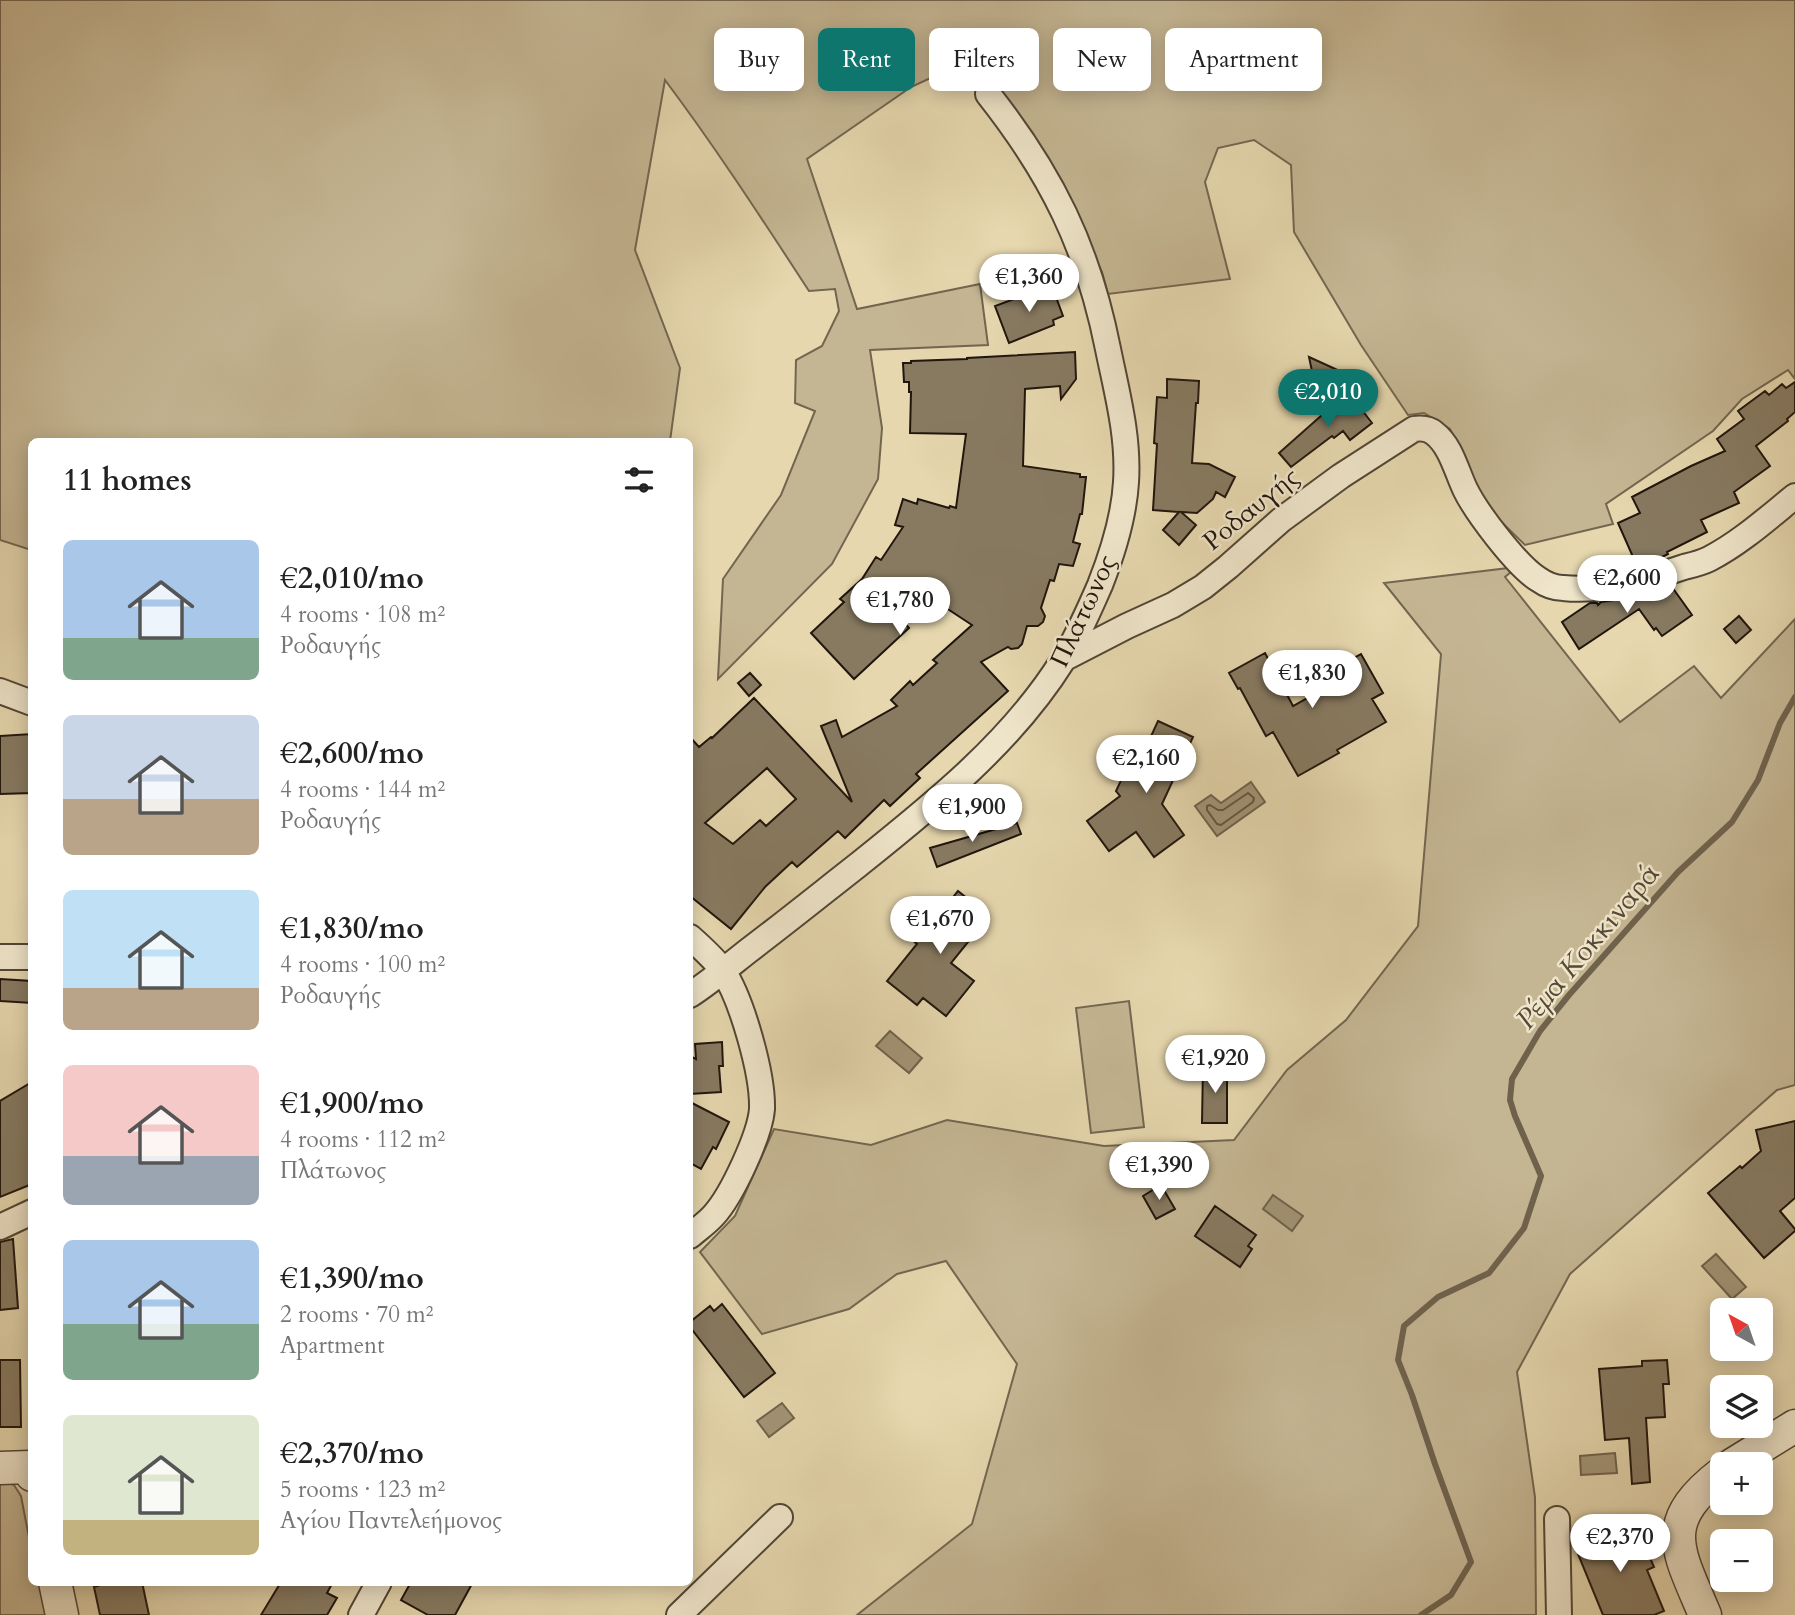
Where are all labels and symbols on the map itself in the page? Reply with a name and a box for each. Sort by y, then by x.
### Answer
pin: €1,360 [972,254,1086,314]
pin: €2,010 [1271,370,1385,429]
street label: Ροδαυγής [1196,459,1306,559]
street label: Πλάτωνος [1042,549,1124,673]
pin: €2,600 [1570,556,1684,615]
pin: €1,780 [843,578,957,637]
pin: €1,830 [1255,650,1369,710]
pin: €2,160 [1089,736,1203,795]
pin: €1,900 [915,784,1029,844]
water label: Ρέμα Κοκκιναρά [1507,855,1669,1037]
pin: €1,670 [883,897,997,956]
pin: €1,920 [1158,1036,1272,1095]
pin: €1,390 [1102,1142,1216,1202]
north arrow [1710,1298,1773,1362]
pin: €2,370 [1563,1514,1677,1574]

